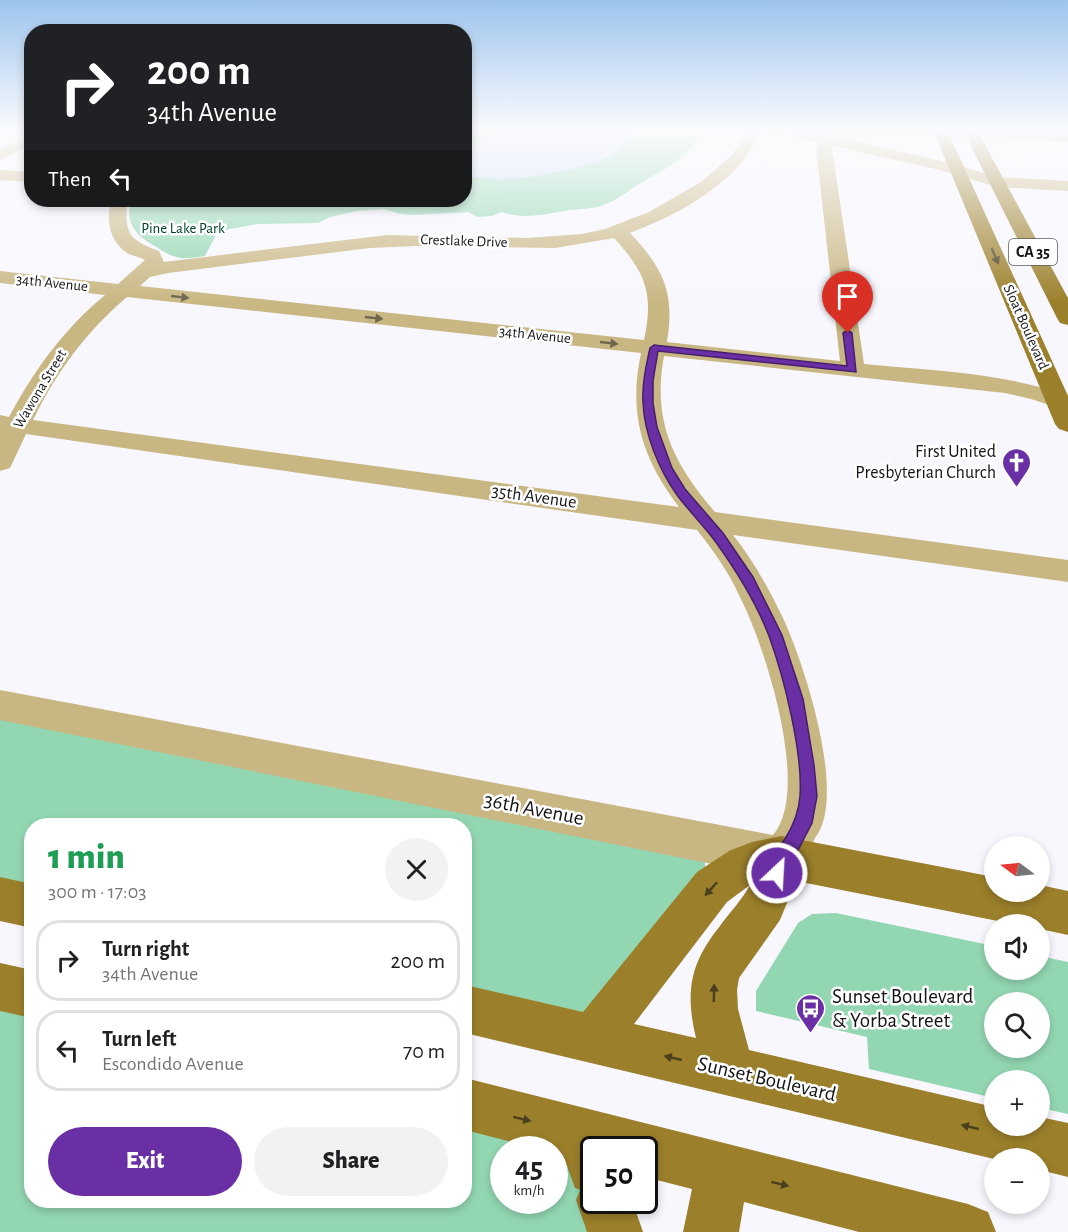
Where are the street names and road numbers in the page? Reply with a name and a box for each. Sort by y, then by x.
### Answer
street label: Crestlake Drive [420,232,508,250]
road number: CA 35 [1009,239,1057,265]
street label: 34th Avenue [15,272,89,294]
street label: Sloat Boulevard [1001,282,1051,372]
street label: 34th Avenue [498,324,572,346]
street label: Wawona Street [11,347,69,431]
street label: 35th Avenue [490,482,578,512]
street label: 36th Avenue [483,789,585,829]
street label: Sunset Boulevard [696,1053,838,1105]

